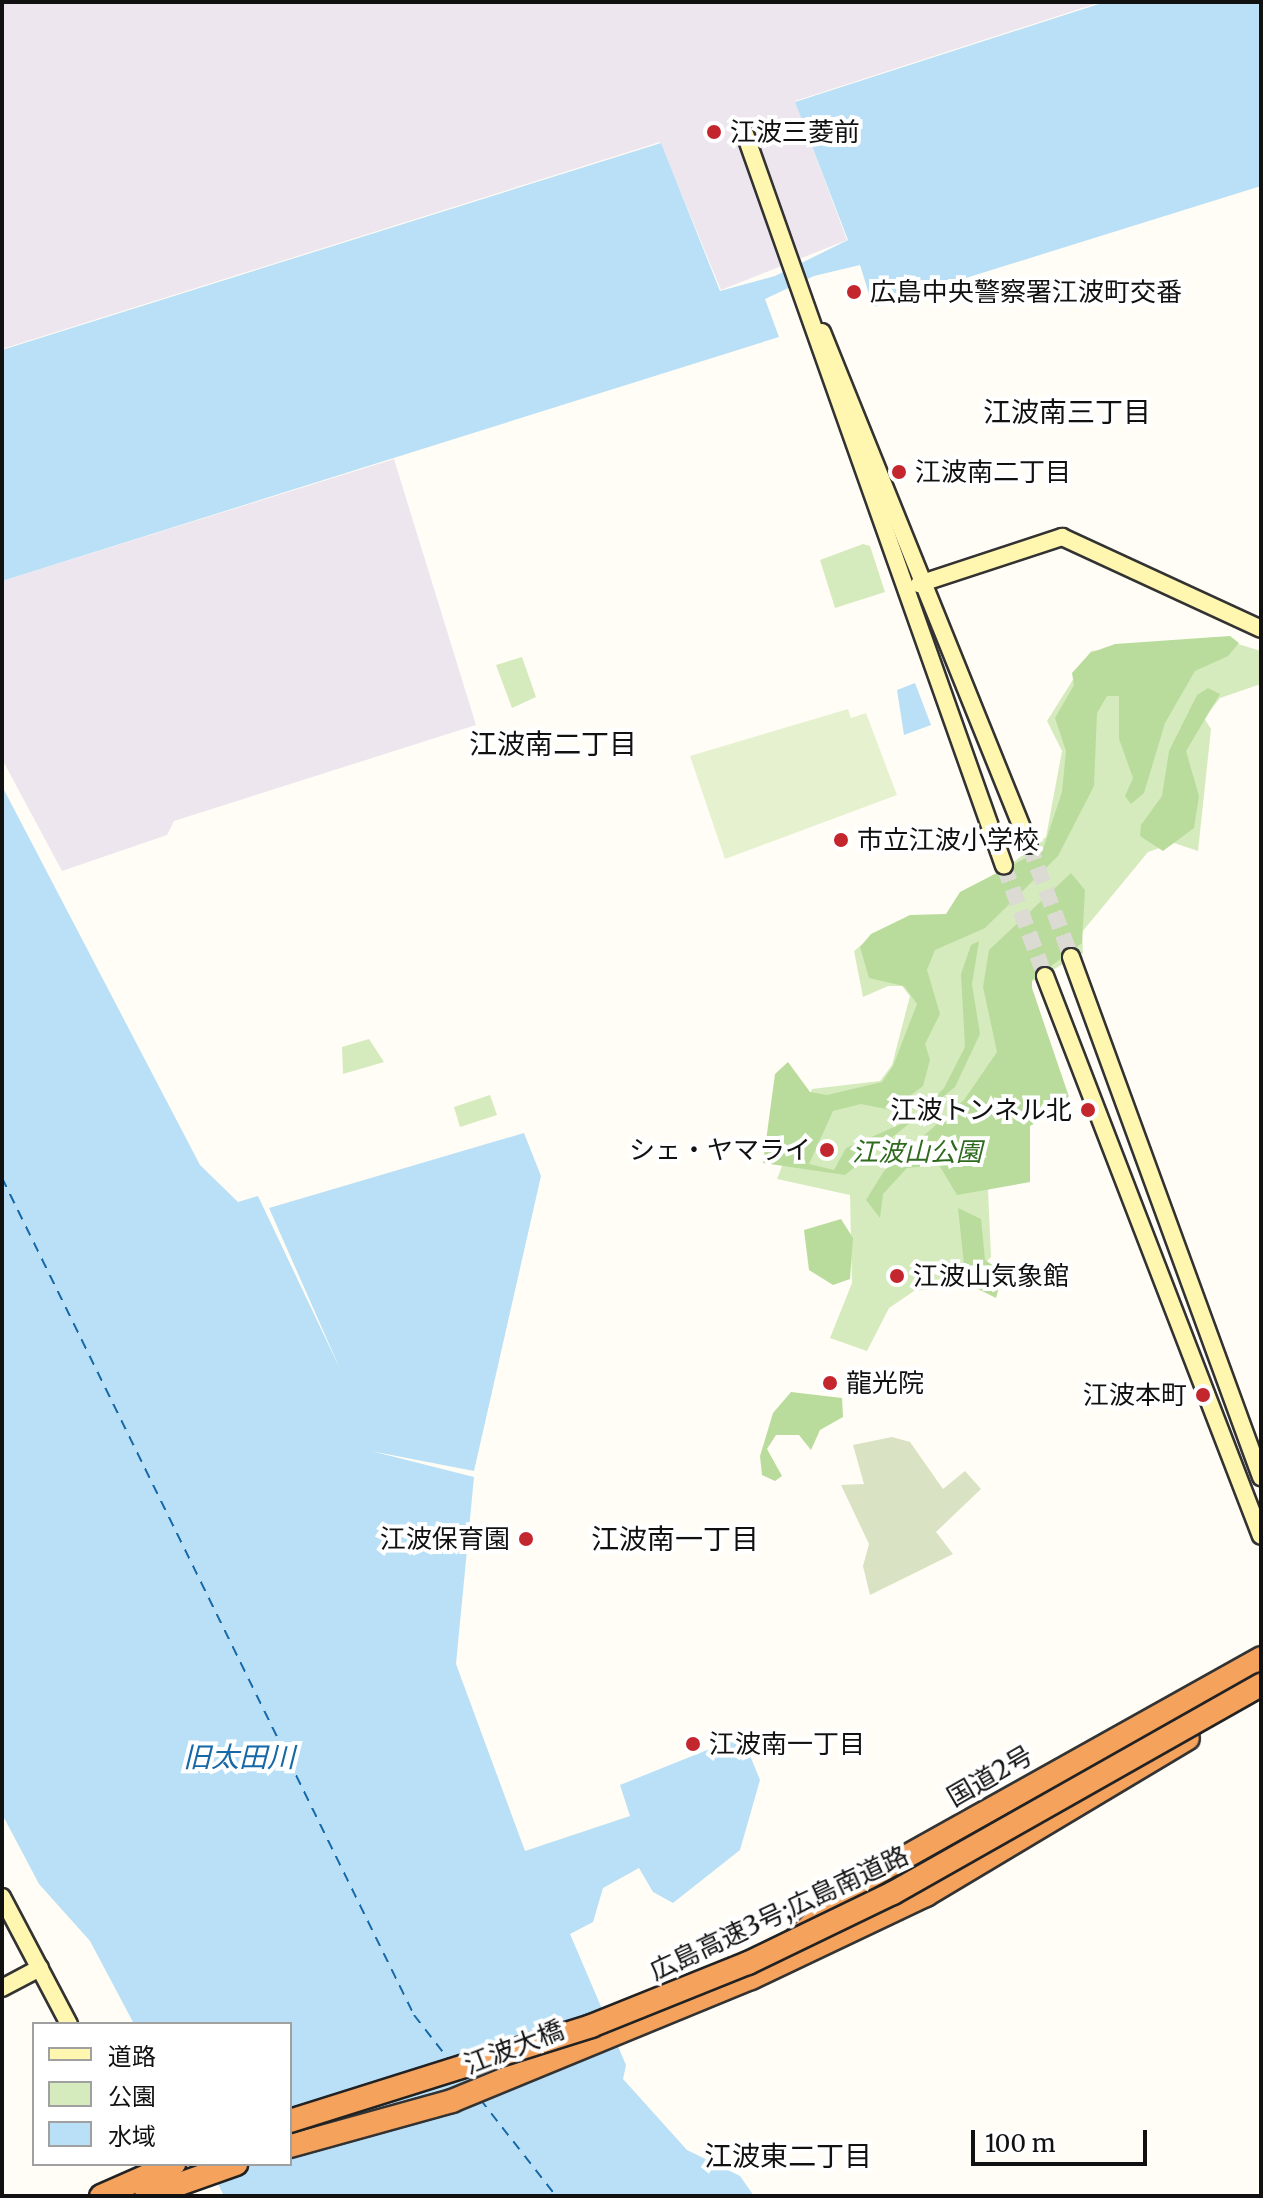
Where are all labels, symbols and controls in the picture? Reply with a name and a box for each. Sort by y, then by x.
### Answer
place label: 江波三菱前 [730,116,860,148]
marker: 江波三菱前 [705,123,723,141]
place label: 広島中央警察署江波町交番 [870,276,1182,308]
marker: 広島中央警察署江波町交番 [845,283,863,301]
district label: 江波南三丁目 [983,395,1151,429]
place label: 江波南二丁目 [915,456,1071,488]
marker: 江波南二丁目 [890,463,908,481]
district label: 江波南二丁目 [469,727,637,761]
place label: 市立江波小学校 [857,824,1039,856]
marker: 市立江波小学校 [832,831,850,849]
place label: 江波トンネル北 [890,1094,1072,1126]
marker: 江波トンネル北 [1079,1101,1097,1119]
place label: シェ・ヤマライ [629,1134,811,1166]
park label: 江波山公園 [852,1136,982,1168]
marker: シェ・ヤマライ [818,1141,836,1159]
place label: 江波山気象館 [913,1260,1069,1292]
marker: 江波山気象館 [888,1267,906,1285]
place label: 龍光院 [846,1367,924,1399]
marker: 龍光院 [821,1374,839,1392]
place label: 江波本町 [1083,1379,1187,1411]
marker: 江波本町 [1194,1386,1212,1404]
district label: 江波南一丁目 [591,1522,759,1556]
place label: 江波保育園 [380,1523,510,1555]
marker: 江波保育園 [517,1530,535,1548]
place label: 江波南一丁目 [709,1728,865,1760]
marker: 江波南一丁目 [684,1735,702,1753]
street label: 国道2号 [942,1739,1038,1813]
water label: 旧太田川 [183,1740,295,1774]
street label: 広島高速3号;広島南道路 [645,1839,913,1987]
street label: 江波大橋 [460,2014,568,2080]
legend [32,2022,292,2166]
text: 道路 [108,2041,156,2072]
text: 公園 [108,2081,156,2112]
scale bar [975,2114,1151,2164]
text: 水域 [108,2121,156,2152]
text: 100 m [985,2128,1055,2159]
district label: 江波東二丁目 [704,2139,872,2173]

